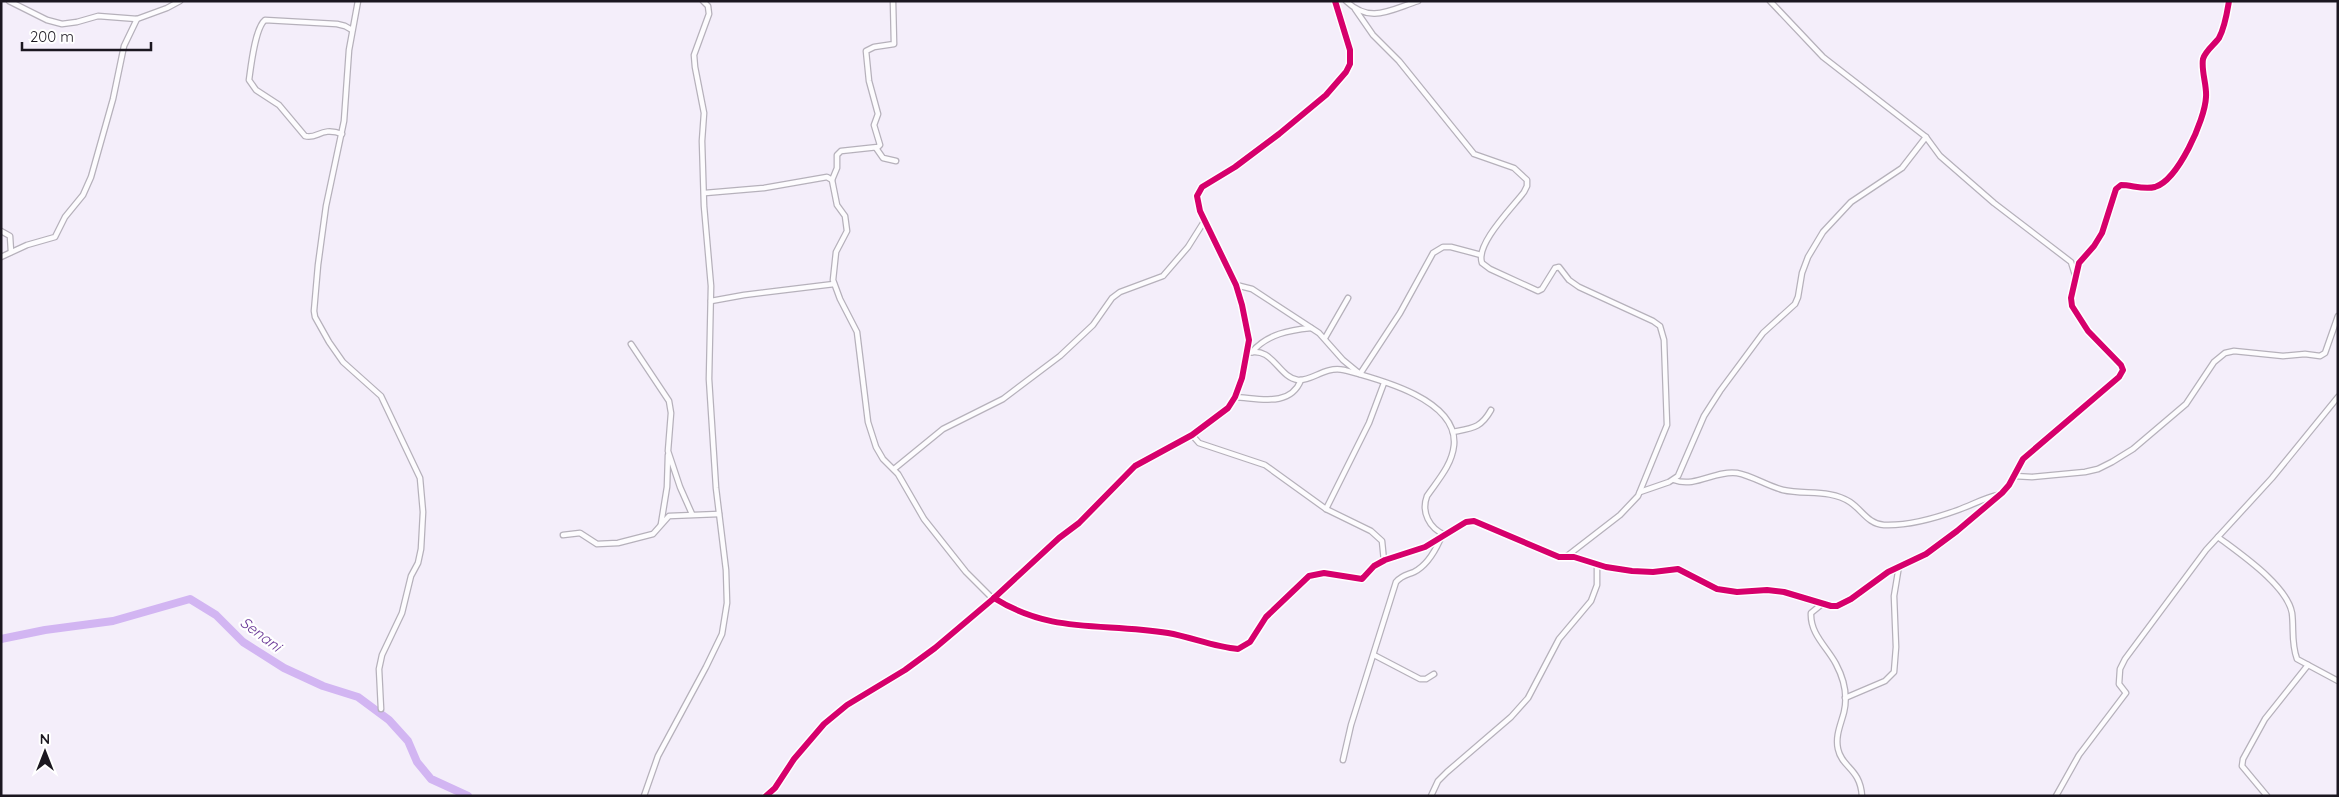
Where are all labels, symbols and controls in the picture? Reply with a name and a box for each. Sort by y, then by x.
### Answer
scale bar [22,20,151,52]
text: 200 m [30,27,74,46]
water label: Senani [237,612,287,657]
north arrow [20,727,70,777]
text: N [40,730,50,748]

